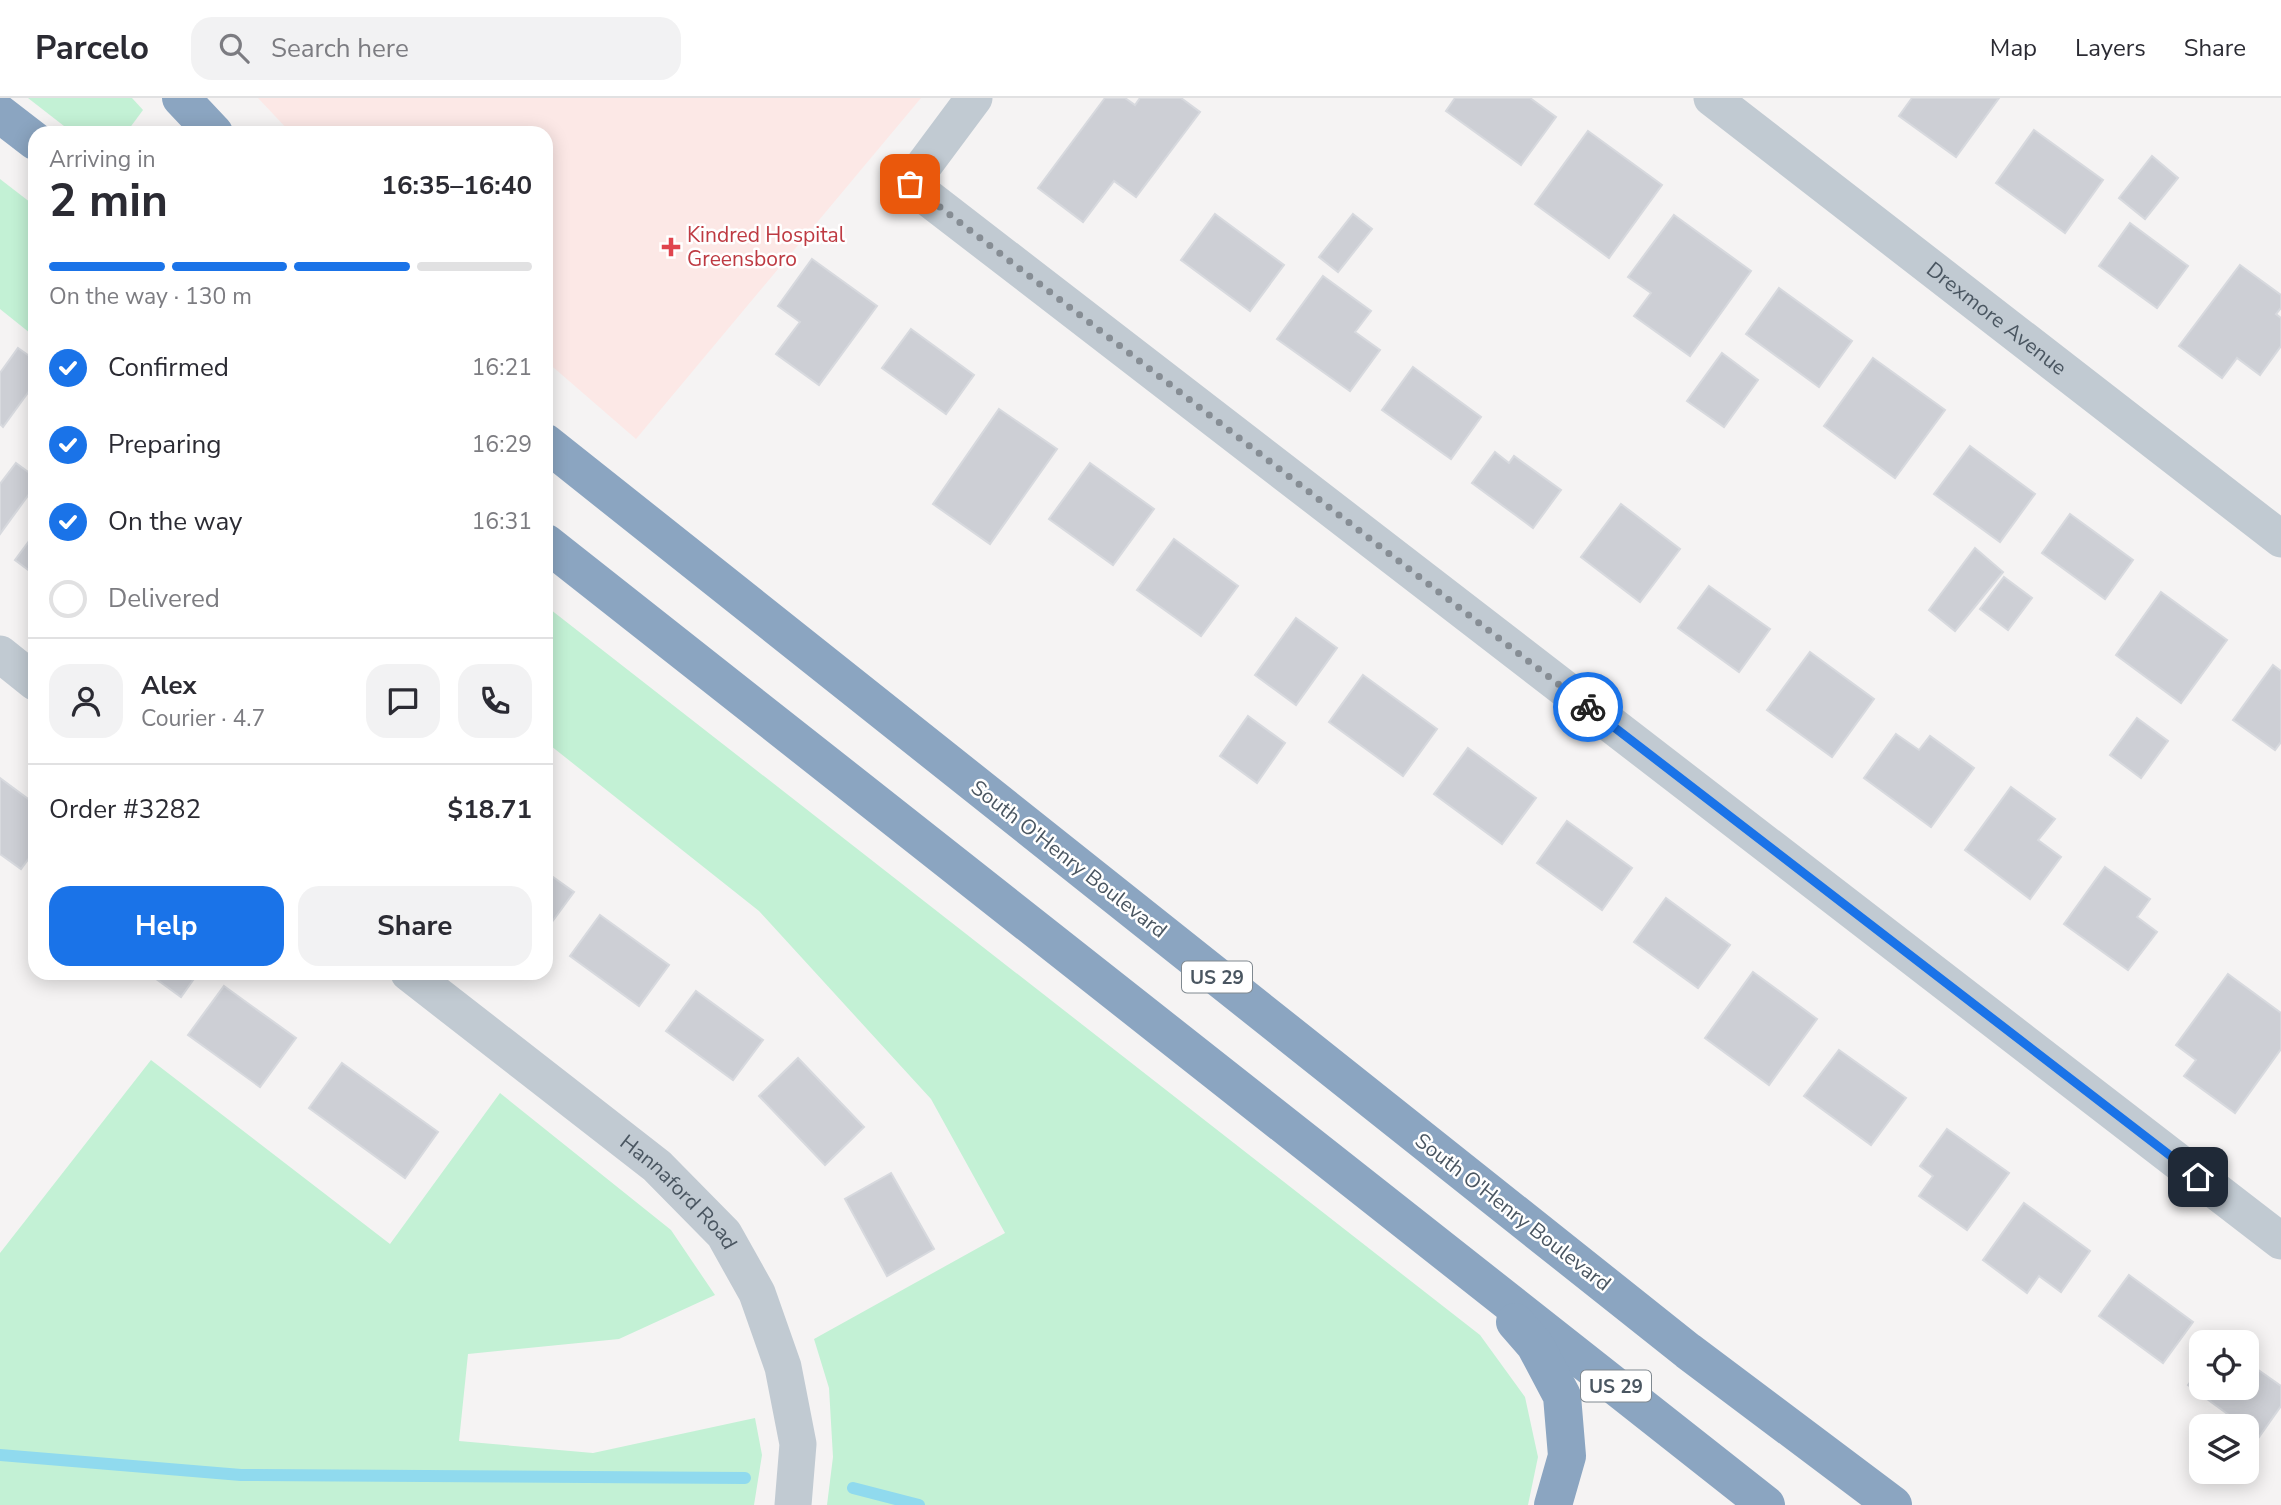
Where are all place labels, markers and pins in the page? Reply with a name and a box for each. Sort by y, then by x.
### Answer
pin [880,154,940,214]
place label: Kindred Hospital Greensboro [687,221,846,273]
marker: Kindred Hospital Greensboro [661,237,681,257]
pin [2168,1147,2228,1207]

